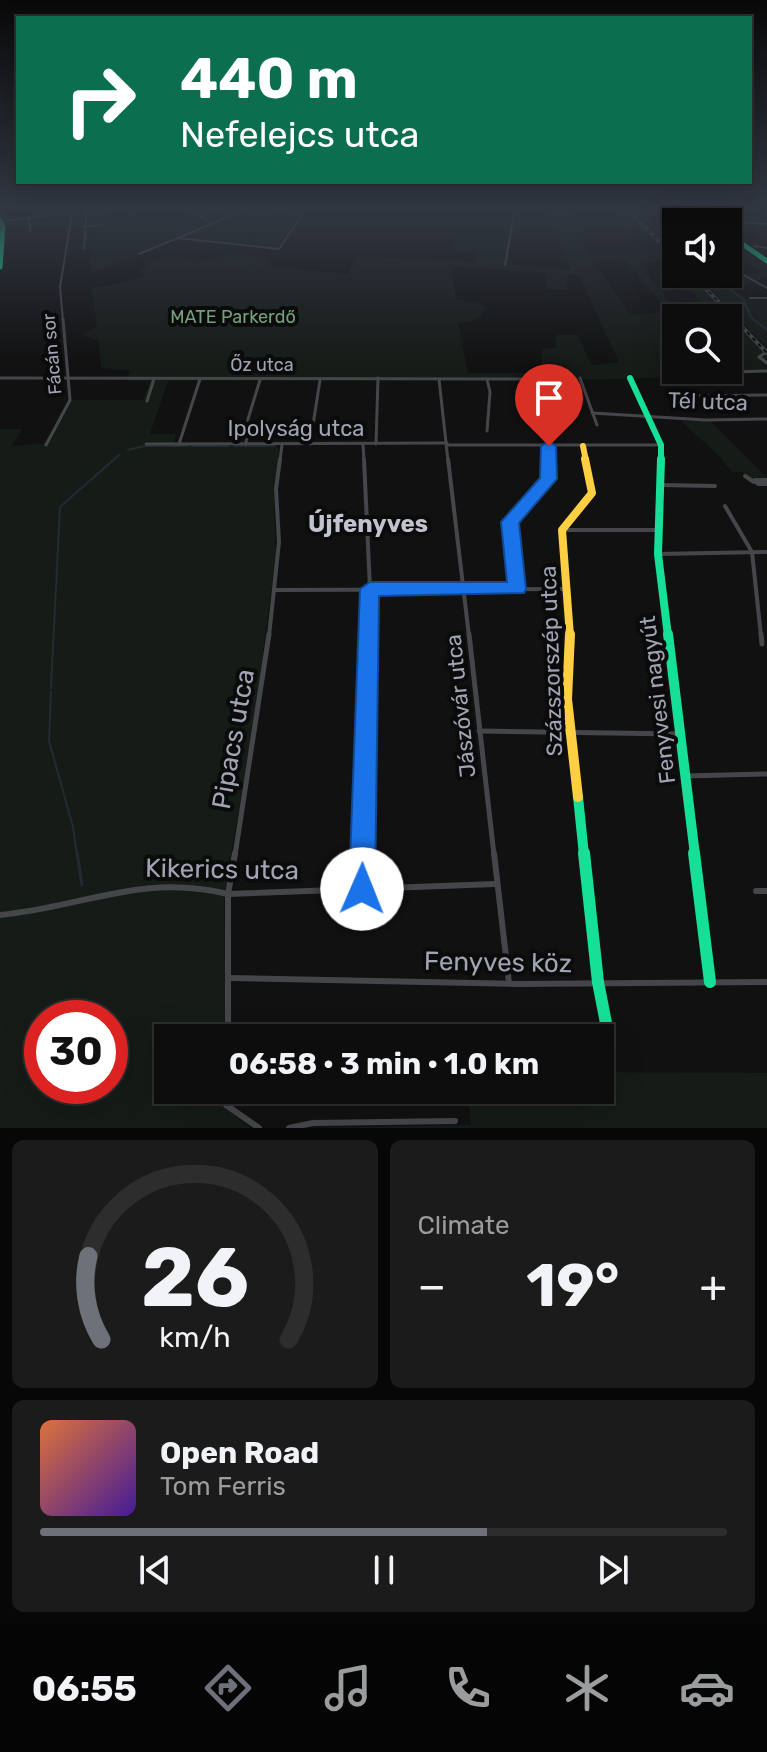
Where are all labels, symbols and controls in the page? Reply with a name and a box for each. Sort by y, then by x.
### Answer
text: 440 m [180,46,358,112]
icon: right [48,48,152,152]
text: Nefelejcs utca [180,113,419,156]
map controls [662,208,742,384]
button: sound [662,208,742,288]
button: search [662,304,742,384]
park label: MATE Parkerdő [170,306,296,328]
street label: Fácán sor [37,312,67,396]
street label: Őz utca [230,354,294,376]
pin [515,364,583,446]
icon: arrive [527,376,571,420]
street label: Tél utca [668,387,748,416]
street label: Ipolyság utca [228,415,364,442]
district label: Újfenyves [308,509,428,538]
street label: Százszorszép utca [535,565,568,757]
street label: Fenyvesi nagyút [634,614,681,785]
street label: Jászóvár utca [440,633,481,779]
street label: Pipacs utca [206,667,261,811]
position arrow [320,847,404,931]
street label: Kikerics utca [145,853,299,886]
street label: Fenyves köz [424,946,572,979]
speed limit sign: 30 [24,1000,128,1104]
text: 06:58 · 3 min · 1.0 km [229,1046,539,1082]
text: Climate [418,1210,510,1241]
text: 26 [141,1228,249,1327]
text: 19° [526,1250,619,1321]
text: − [418,1260,446,1312]
text: + [700,1260,727,1312]
text: km/h [159,1320,230,1354]
text: Open Road [160,1435,319,1471]
text: Tom Ferris [160,1471,286,1502]
icon: previous [133,1548,177,1592]
icon: pause [362,1548,406,1592]
icon: next [591,1548,635,1592]
icon: directions [200,1660,256,1716]
icon: music [320,1660,376,1716]
icon: phone [440,1660,496,1716]
icon: climate [559,1660,615,1716]
icon: car [679,1660,735,1716]
text: 06:55 [32,1667,137,1710]

